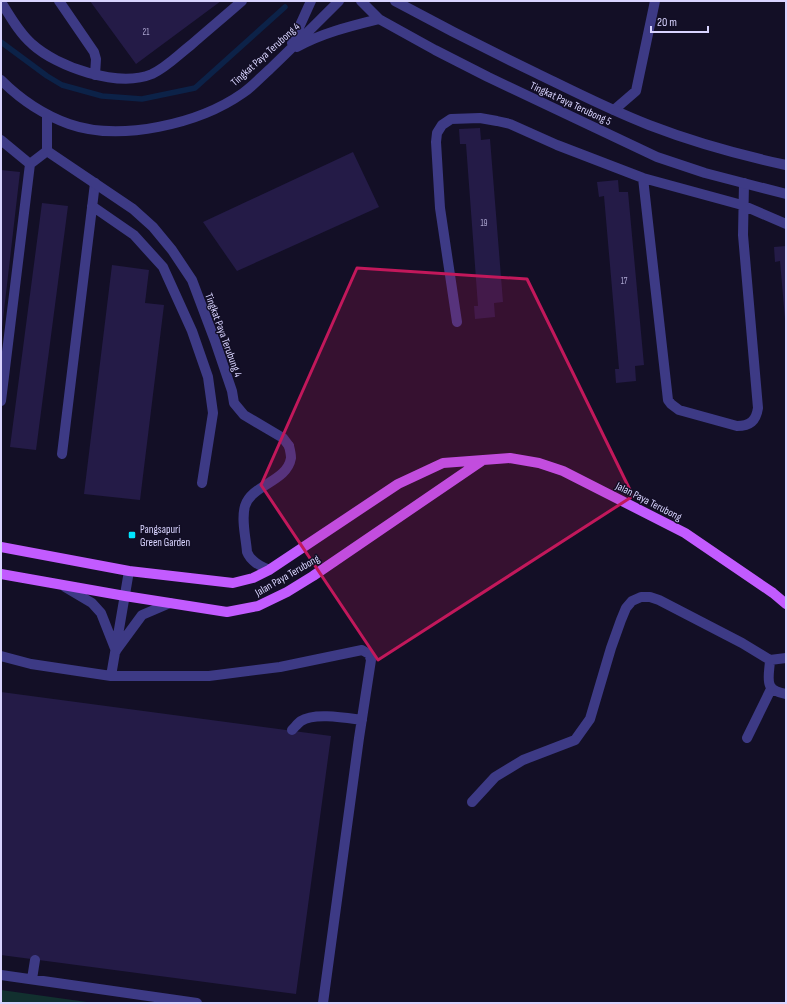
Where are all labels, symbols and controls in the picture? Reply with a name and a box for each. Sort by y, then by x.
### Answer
scale bar [651,8,708,34]
text: 20 m [657,15,677,30]
street label: Tingkat Paya Terubong 4 [228,20,303,89]
house number: 21 [143,27,150,38]
street label: Tingkat Paya Terubong 5 [528,79,613,128]
house number: 19 [480,218,488,229]
house number: 17 [621,276,628,287]
street label: Tingkat Paya Terubung 4 [202,291,245,379]
street label: Jalan Paya Terubong [613,479,684,524]
place label: Pangsapuri Green Garden [140,523,190,549]
marker: Pangsapuri Green Garden [127,530,137,540]
street label: Jalan Paya Terubong [252,551,322,600]

